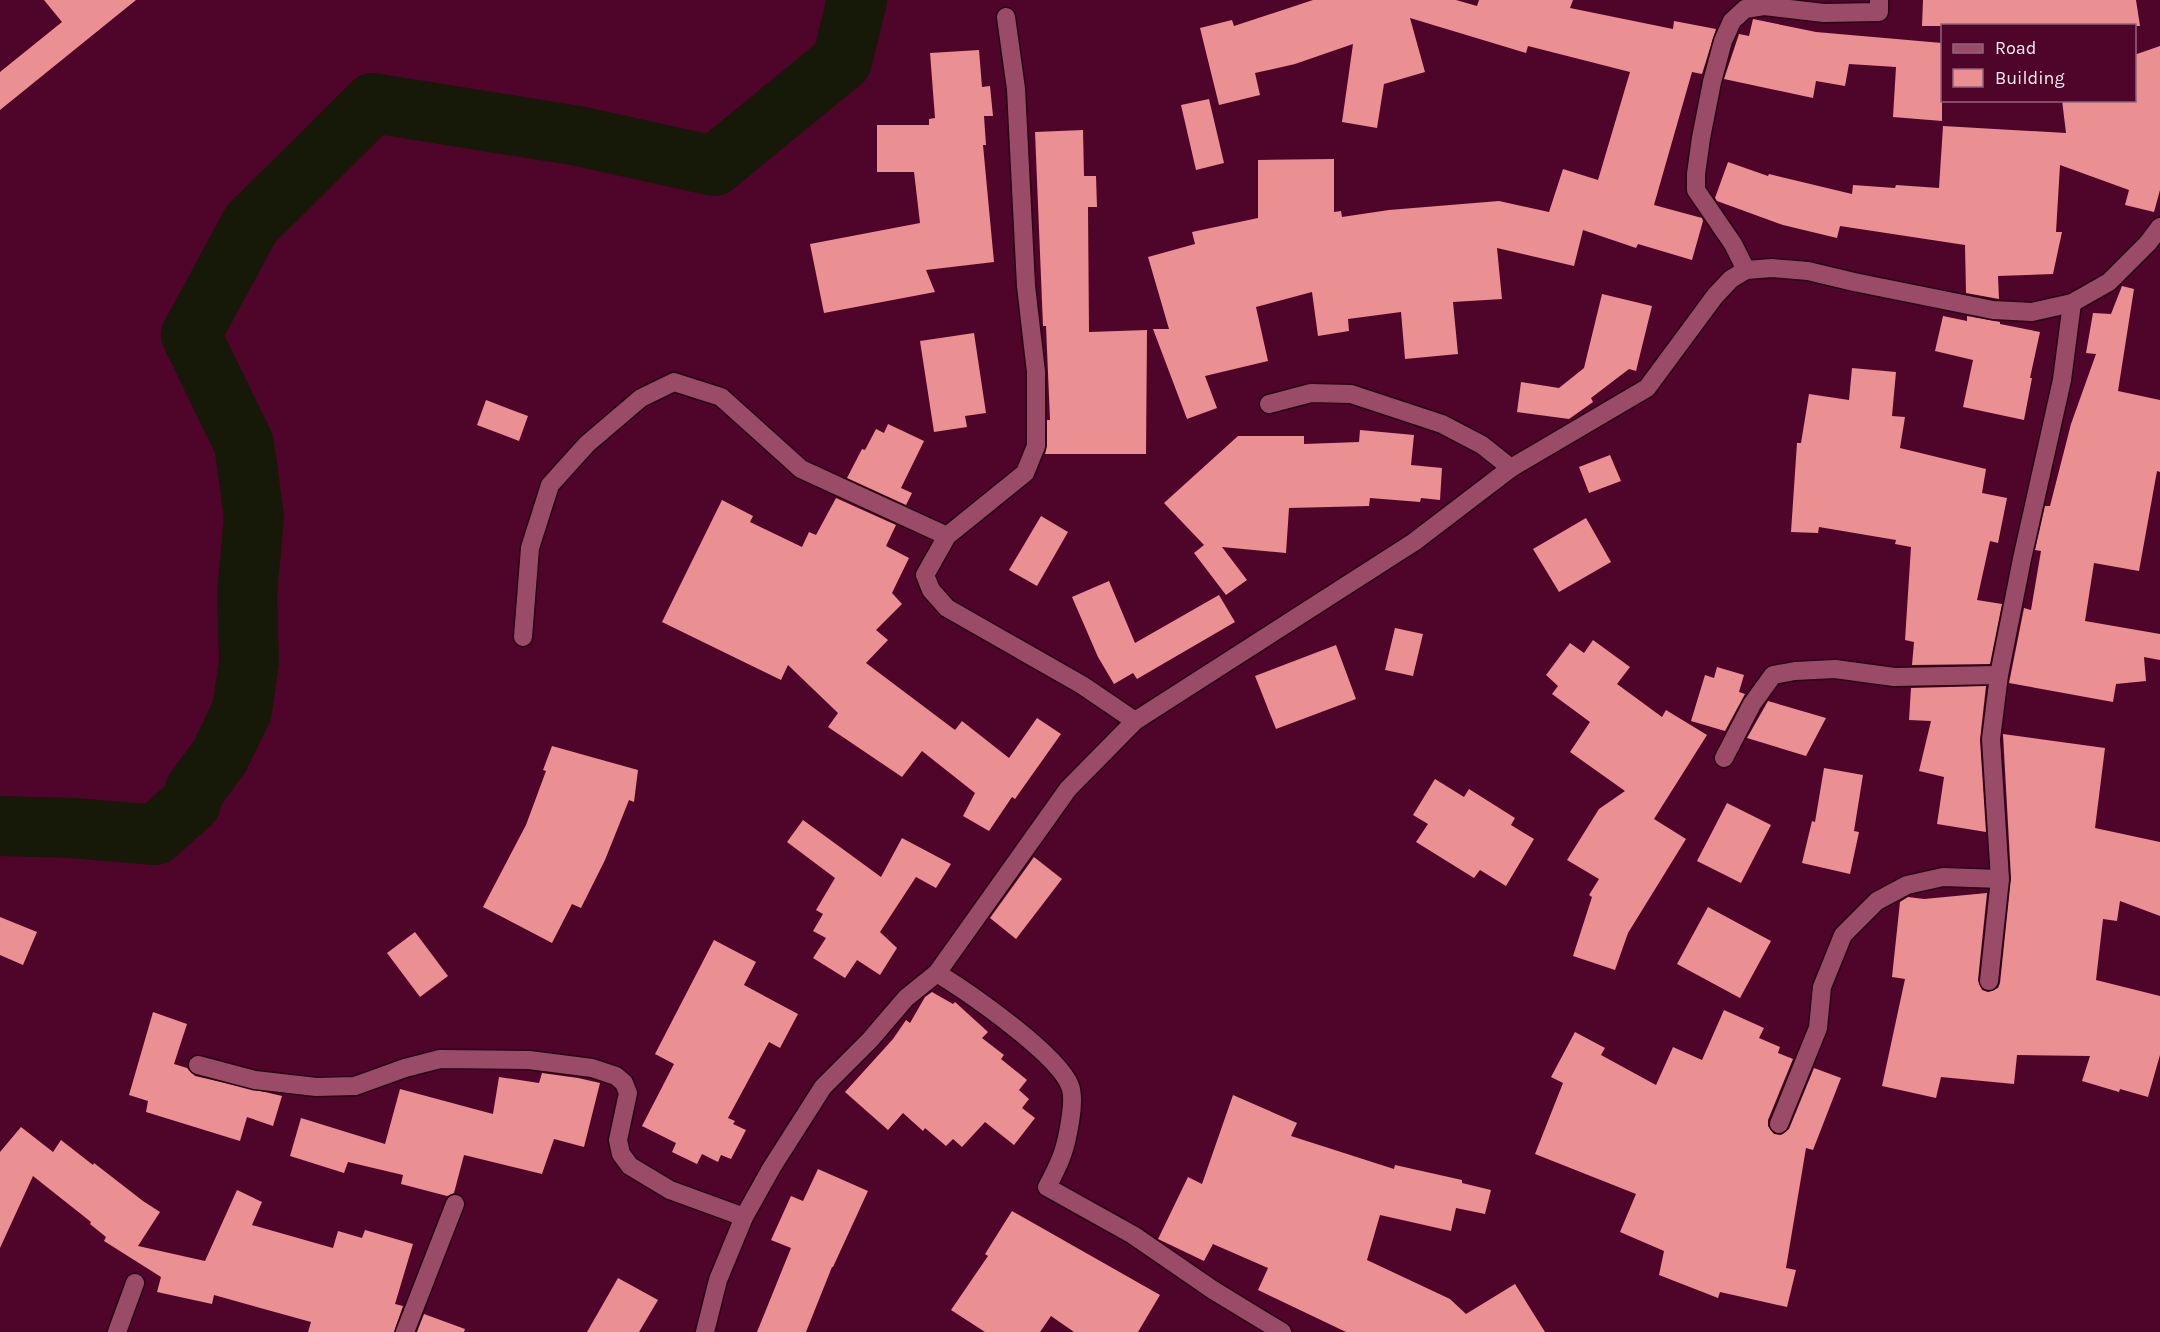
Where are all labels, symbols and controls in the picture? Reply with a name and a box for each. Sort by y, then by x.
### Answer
legend [1941,24,2136,102]
text: Road [1995,37,2036,59]
text: Building [1995,67,2065,89]

